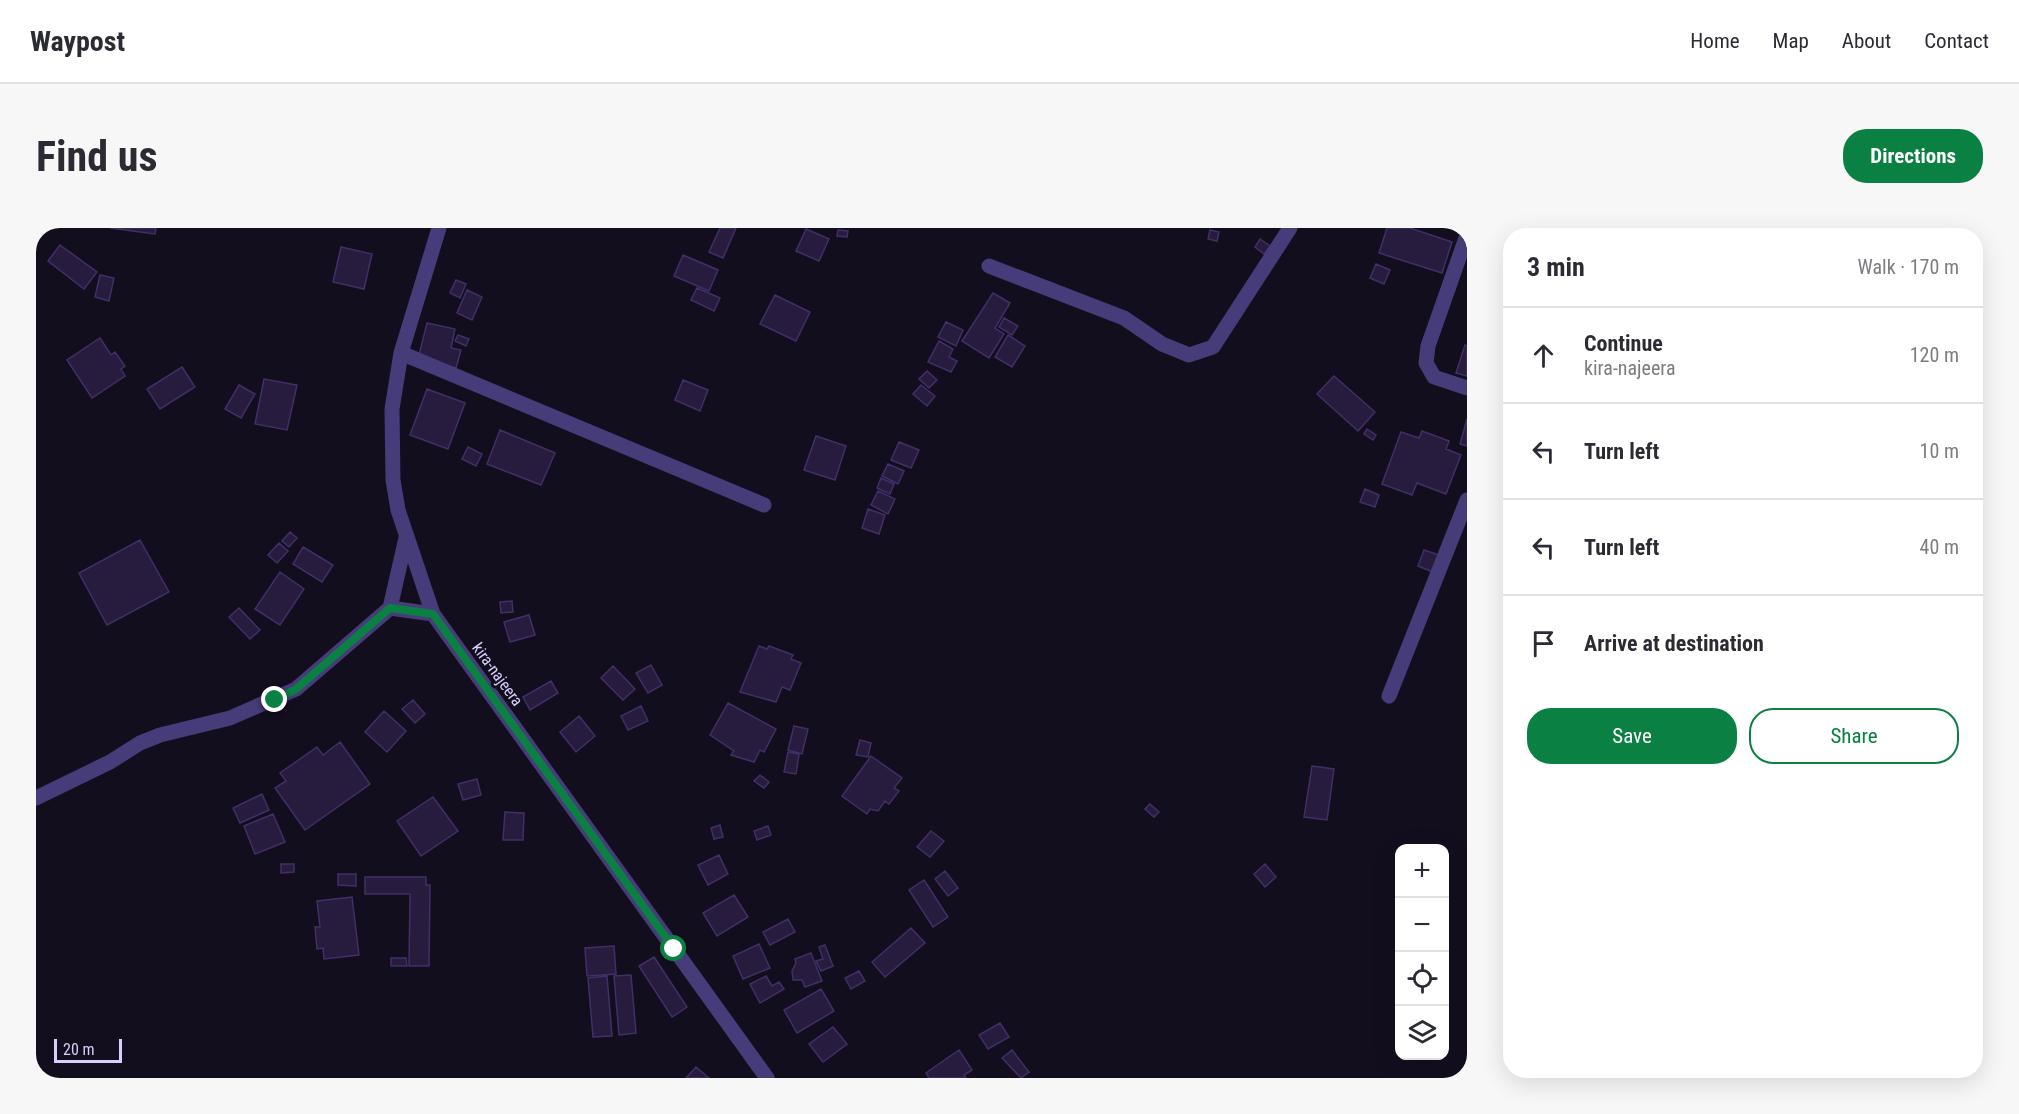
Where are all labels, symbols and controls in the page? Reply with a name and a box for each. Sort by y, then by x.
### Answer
text: Waypost [30,25,125,58]
text: Home [1690,29,1740,53]
text: Map [1773,29,1809,53]
text: About [1842,29,1891,53]
text: Contact [1924,29,1989,53]
button: Directions [1843,129,1983,183]
text: Find us [36,132,157,181]
text: 3 min [1527,252,1585,282]
text: Walk · 170 m [1858,255,1959,279]
text: Continue [1584,331,1663,356]
icon: ahead [1527,339,1560,372]
text: 120 m [1910,343,1959,367]
text: kira-najeera [1584,356,1676,380]
icon: left [1527,435,1560,468]
text: Turn left [1584,439,1659,464]
text: 10 m [1920,439,1959,463]
icon: left [1527,531,1560,564]
text: Turn left [1584,535,1659,560]
text: 40 m [1920,535,1959,559]
icon: arrive [1527,627,1560,660]
text: Arrive at destination [1584,631,1764,656]
street label: kira-najeera [468,639,527,710]
route end [261,686,287,712]
button: Save [1527,708,1737,764]
button: Share [1749,708,1959,764]
map controls [1395,844,1449,1060]
button: + [1395,844,1449,898]
button: − [1395,898,1449,952]
route start [660,935,686,961]
button: locate [1395,952,1449,1006]
button: layers [1395,1006,1449,1060]
scale bar [54,1036,122,1064]
text: 20 m [63,1040,95,1059]

